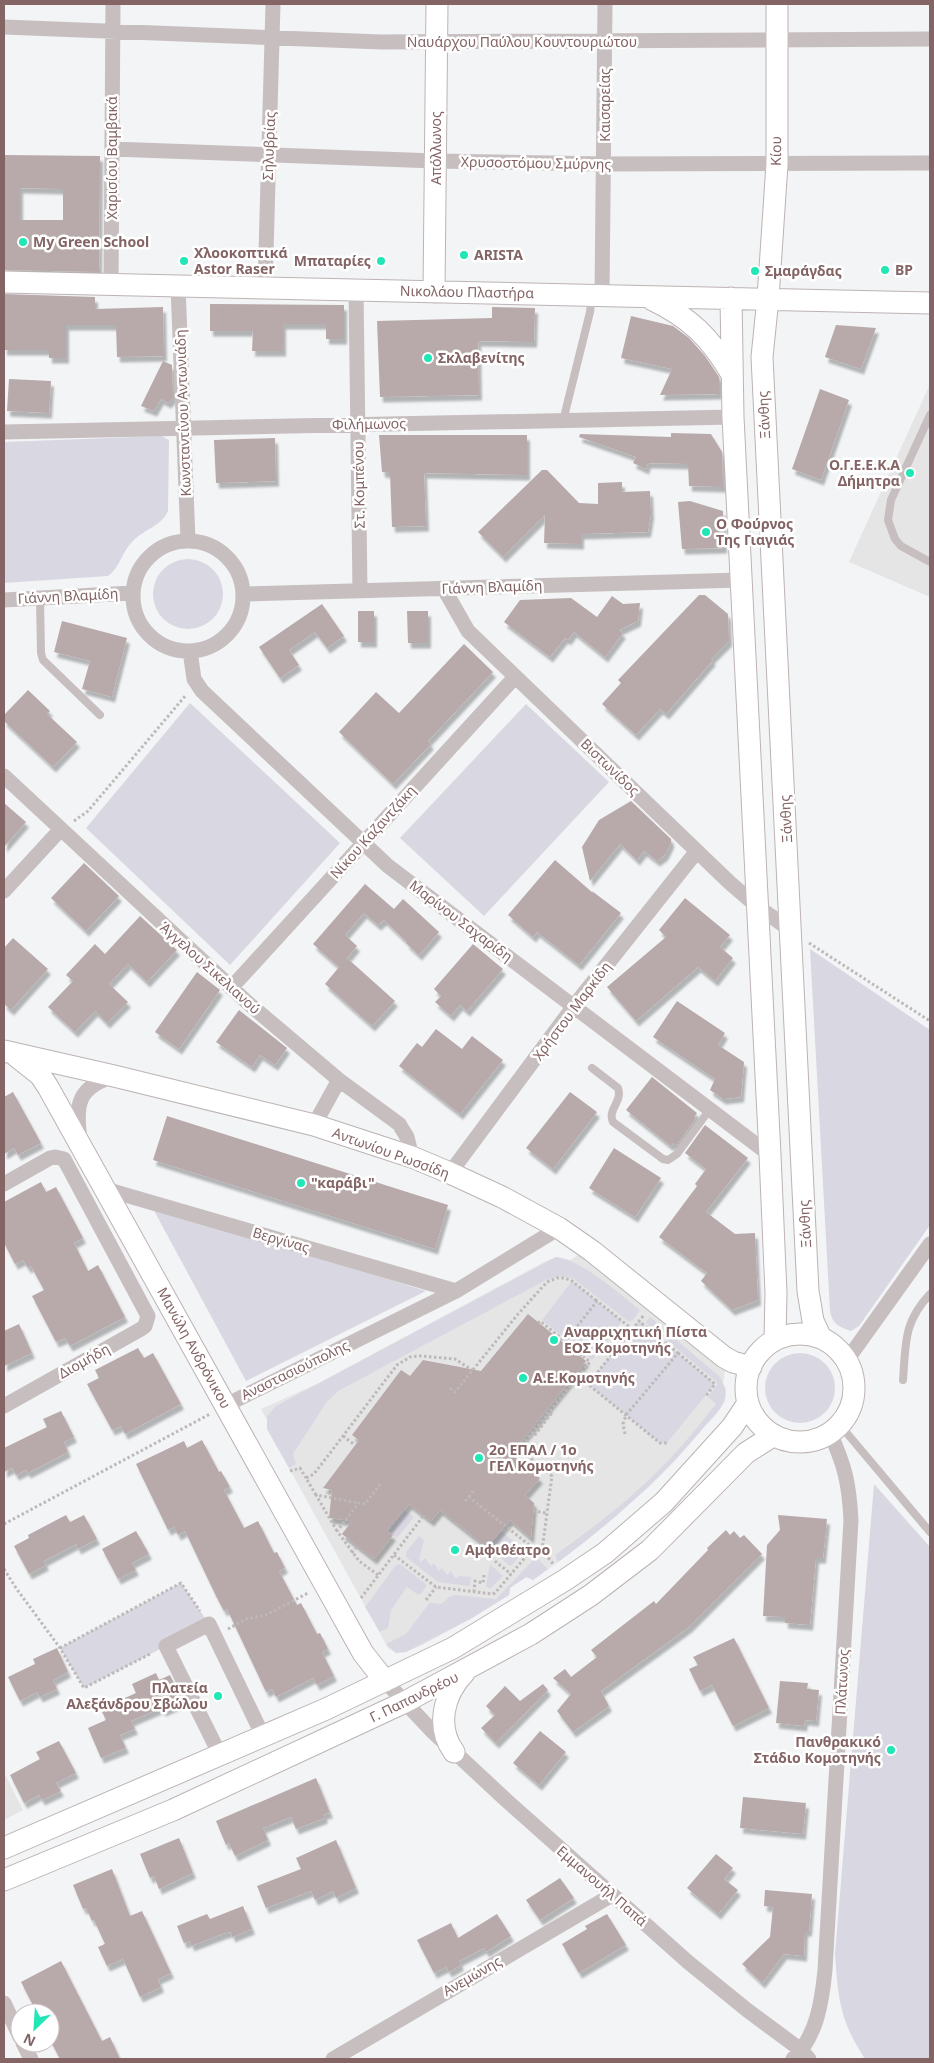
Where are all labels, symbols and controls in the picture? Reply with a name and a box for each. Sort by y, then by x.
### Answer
street label: Ναυάρχου Παύλου Κουντουριώτου [407,32,637,51]
street label: Καισαρείας [595,68,614,142]
street label: Χαρισίου Βαμβακά [102,96,121,220]
street label: Σηλυβρίας [258,111,279,181]
street label: Απόλλωνος [426,111,445,185]
street label: Κίου [766,136,785,166]
street label: Χρυσοστόμου Σμύρνης [461,152,611,173]
place label: My Green School [33,232,149,251]
marker: My Green School [17,236,29,248]
place label: Χλοοκοπτικά Astor Raser [194,243,288,278]
place label: ARISTA [474,245,523,264]
marker: ARISTA [458,249,470,261]
place label: Μπαταρίες [294,251,371,270]
marker: Χλοοκοπτικά Astor Raser [178,255,190,267]
marker: Μπαταρίες [375,255,387,267]
place label: BP [895,260,913,279]
place label: Σμαράγδας [765,261,842,280]
marker: BP [879,264,891,276]
marker: Σμαράγδας [749,265,761,277]
street label: Νικολάου Πλαστήρα [400,281,535,302]
street label: Κωνσταντίνου Αντωνιάδη [170,329,195,497]
place label: Σκλαβενίτης [438,348,525,367]
marker: Σκλαβενίτης [422,352,434,364]
street label: Ξάνθης [753,390,774,440]
street label: Φιλήμωνος [332,413,406,434]
street label: Στ. Κομπένου [348,441,369,529]
place label: Ο.Γ.Ε.Ε.Κ.Α Δήμητρα [829,455,900,490]
marker: Ο.Γ.Ε.Ε.Κ.Α Δήμητρα [904,467,916,479]
place label: Ο Φούρνος Της Γιαγιάς [716,514,795,549]
marker: Ο Φούρνος Της Γιαγιάς [700,526,712,538]
street label: Γιάννη Βλαμίδη [441,575,543,598]
street label: Γιάννη Βλαμίδη [17,583,119,608]
street label: Βιστωνίδος [577,734,644,800]
street label: Νίκου Καζαντζάκη [326,781,420,883]
street label: Ξάνθης [775,794,796,844]
street label: Μαρίνου Σαχαρίδη [406,876,517,966]
street label: Άγγελου Σικελιανού [156,917,265,1018]
street label: Χρήστου Μαρκίδη [528,957,615,1064]
street label: Αντωνίου Ρωσσίδη [330,1122,452,1183]
place label: "καράβι" [311,1173,375,1192]
marker: "καράβι" [295,1177,307,1189]
street label: Ξάνθης [794,1199,815,1249]
street label: Βεργίνας [251,1222,312,1257]
street label: Μανώλη Ανδρόνικου [153,1284,236,1412]
place label: Αναρριχητική Πίστα ΕΟΣ Κομοτηνής [564,1322,707,1357]
marker: Αναρριχητική Πίστα ΕΟΣ Κομοτηνής [548,1334,560,1346]
street label: Αναστασιούπολης [238,1335,352,1404]
street label: Διομήδη [55,1339,113,1382]
place label: Α.Ε.Κομοτηνής [533,1368,635,1387]
marker: Α.Ε.Κομοτηνής [517,1372,529,1384]
place label: 2ο ΕΠΑΛ / 1ο ΓΕΛ Κομοτηνής [489,1440,594,1475]
marker: 2ο ΕΠΑΛ / 1ο ΓΕΛ Κομοτηνής [473,1452,485,1464]
place label: Αμφιθέατρο [465,1540,550,1559]
marker: Αμφιθέατρο [449,1544,461,1556]
street label: Πλάτωνος [830,1648,853,1715]
street label: Γ. Παπανδρέου [366,1667,461,1726]
place label: Πλατεία Αλεξάνδρου Σβώλου [66,1678,208,1713]
marker: Πλατεία Αλεξάνδρου Σβώλου [212,1690,224,1702]
place label: Πανθρακικό Στάδιο Κομοτηνής [754,1732,881,1767]
marker: Πανθρακικό Στάδιο Κομοτηνής [885,1744,897,1756]
street label: Εμμανουήλ Παπά [553,1841,652,1930]
street label: Ανεμώνης [439,1951,505,2000]
north arrow [10,2003,60,2053]
text: N [20,2029,38,2051]

